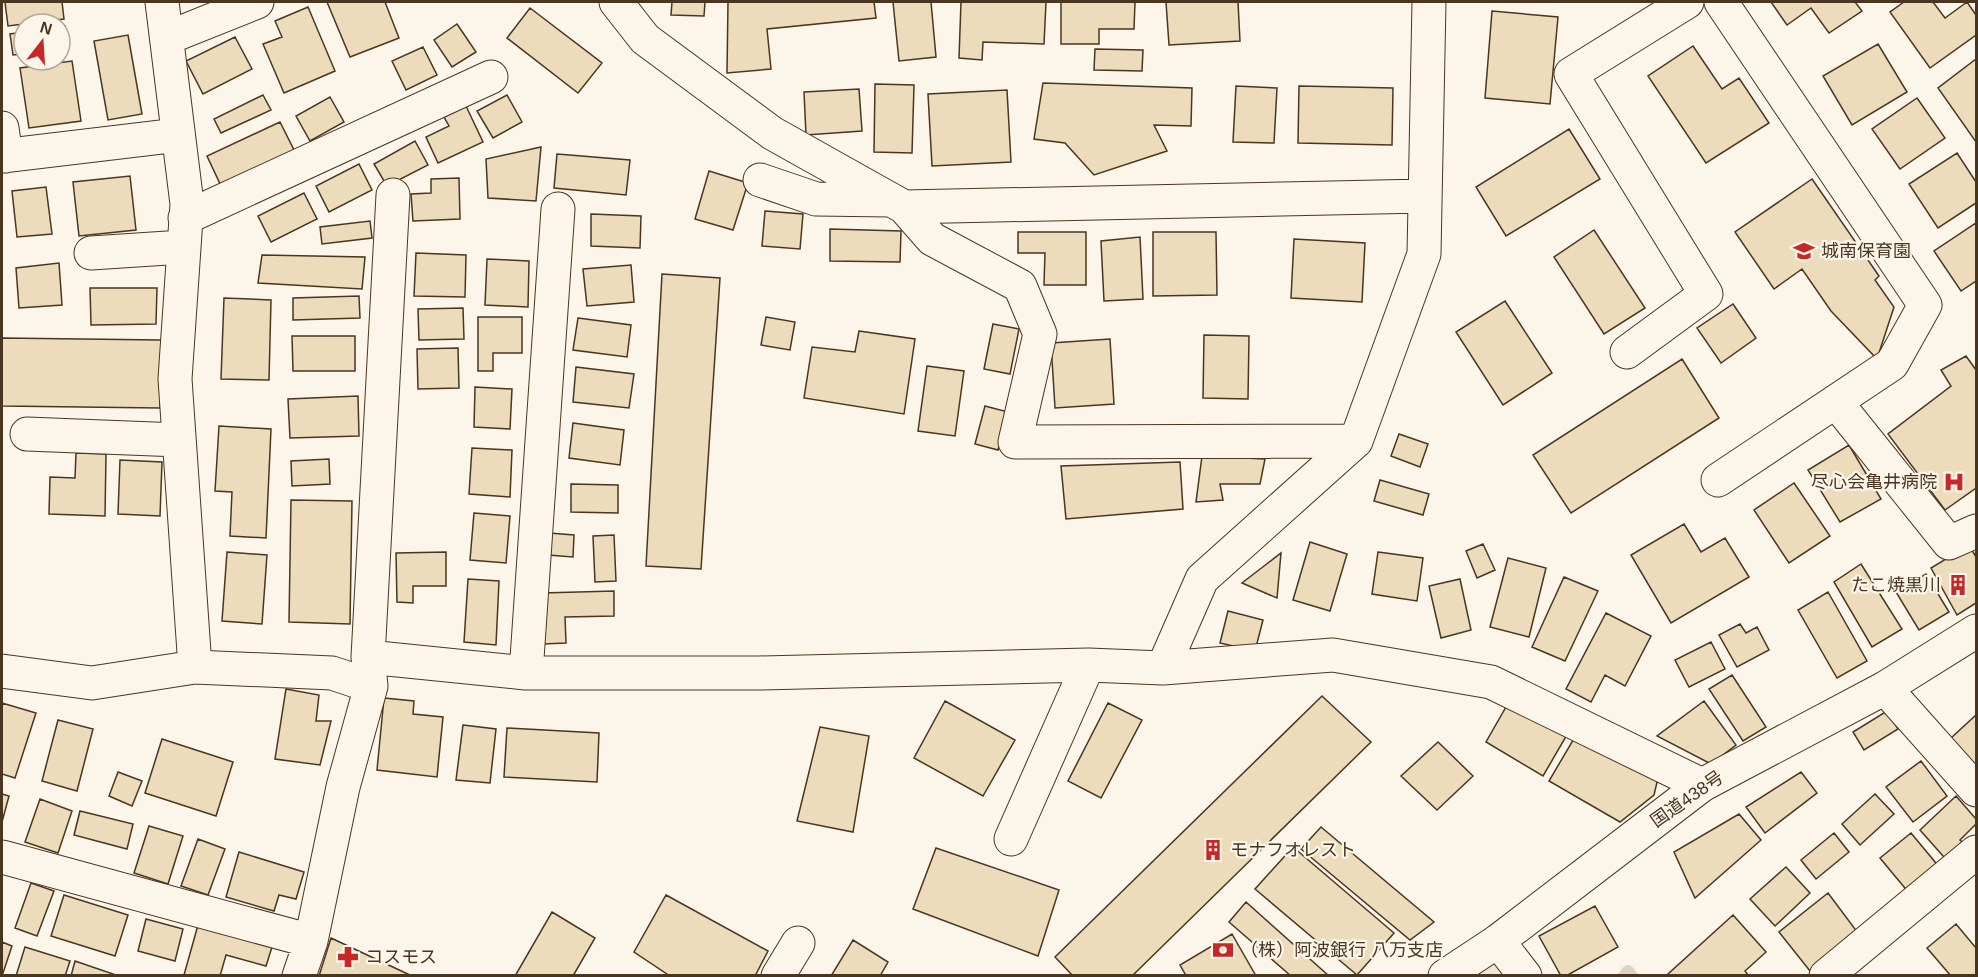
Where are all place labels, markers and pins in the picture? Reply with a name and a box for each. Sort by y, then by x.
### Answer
school or university icon: 城南保育園 [1792,239,1816,263]
place label: 城南保育園 [1821,241,1911,261]
hospital icon: 尽心会亀井病院 [1942,470,1966,494]
place label: 尽心会亀井病院 [1811,472,1937,492]
building icon: たこ焼黒川 [1946,573,1970,597]
place label: たこ焼黒川 [1851,575,1941,595]
building icon: モナフオレスト [1201,838,1225,862]
place label: モナフオレスト [1230,840,1356,860]
bank icon: （株）阿波銀行 八万支店 [1211,938,1235,962]
place label: （株）阿波銀行 八万支店 [1240,940,1443,960]
pharmacy icon: コスモス [336,945,360,969]
place label: コスモス [365,947,437,967]

